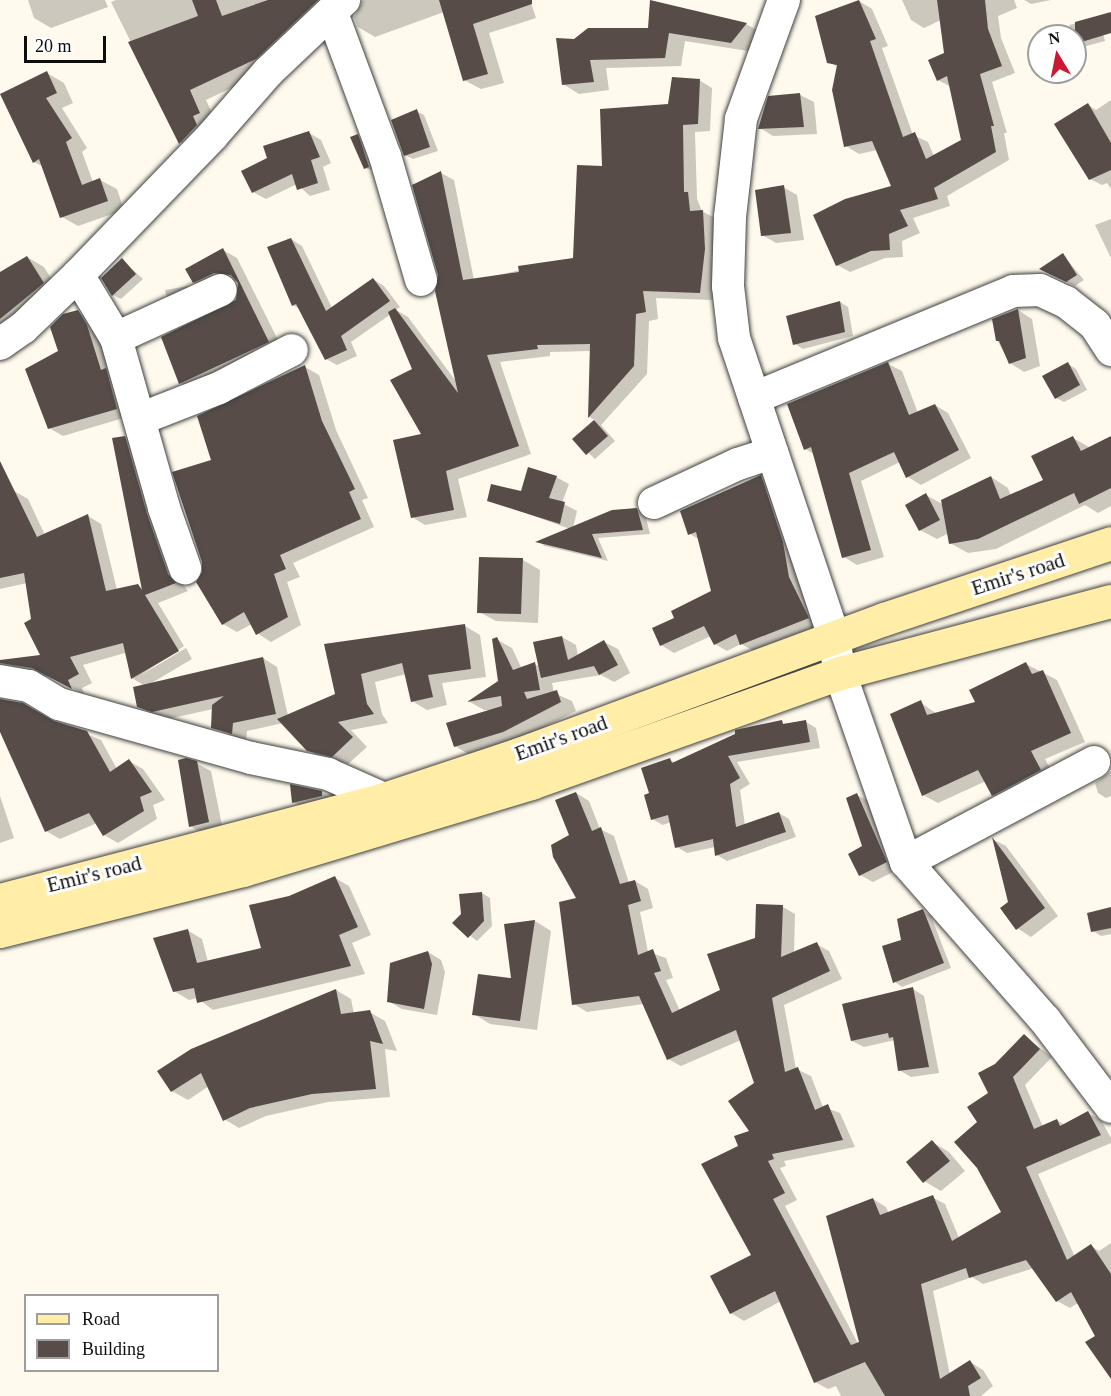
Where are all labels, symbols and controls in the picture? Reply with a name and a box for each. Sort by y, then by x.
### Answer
scale bar [27,24,110,62]
north arrow [1027,24,1087,84]
text: N [1047,28,1061,47]
text: 20 m [35,36,72,56]
street label: Emir's road [968,547,1068,601]
street label: Emir's road [511,710,611,766]
street label: Emir's road [44,850,144,898]
legend [24,1294,219,1372]
text: Road [82,1309,120,1329]
text: Building [82,1339,145,1359]

